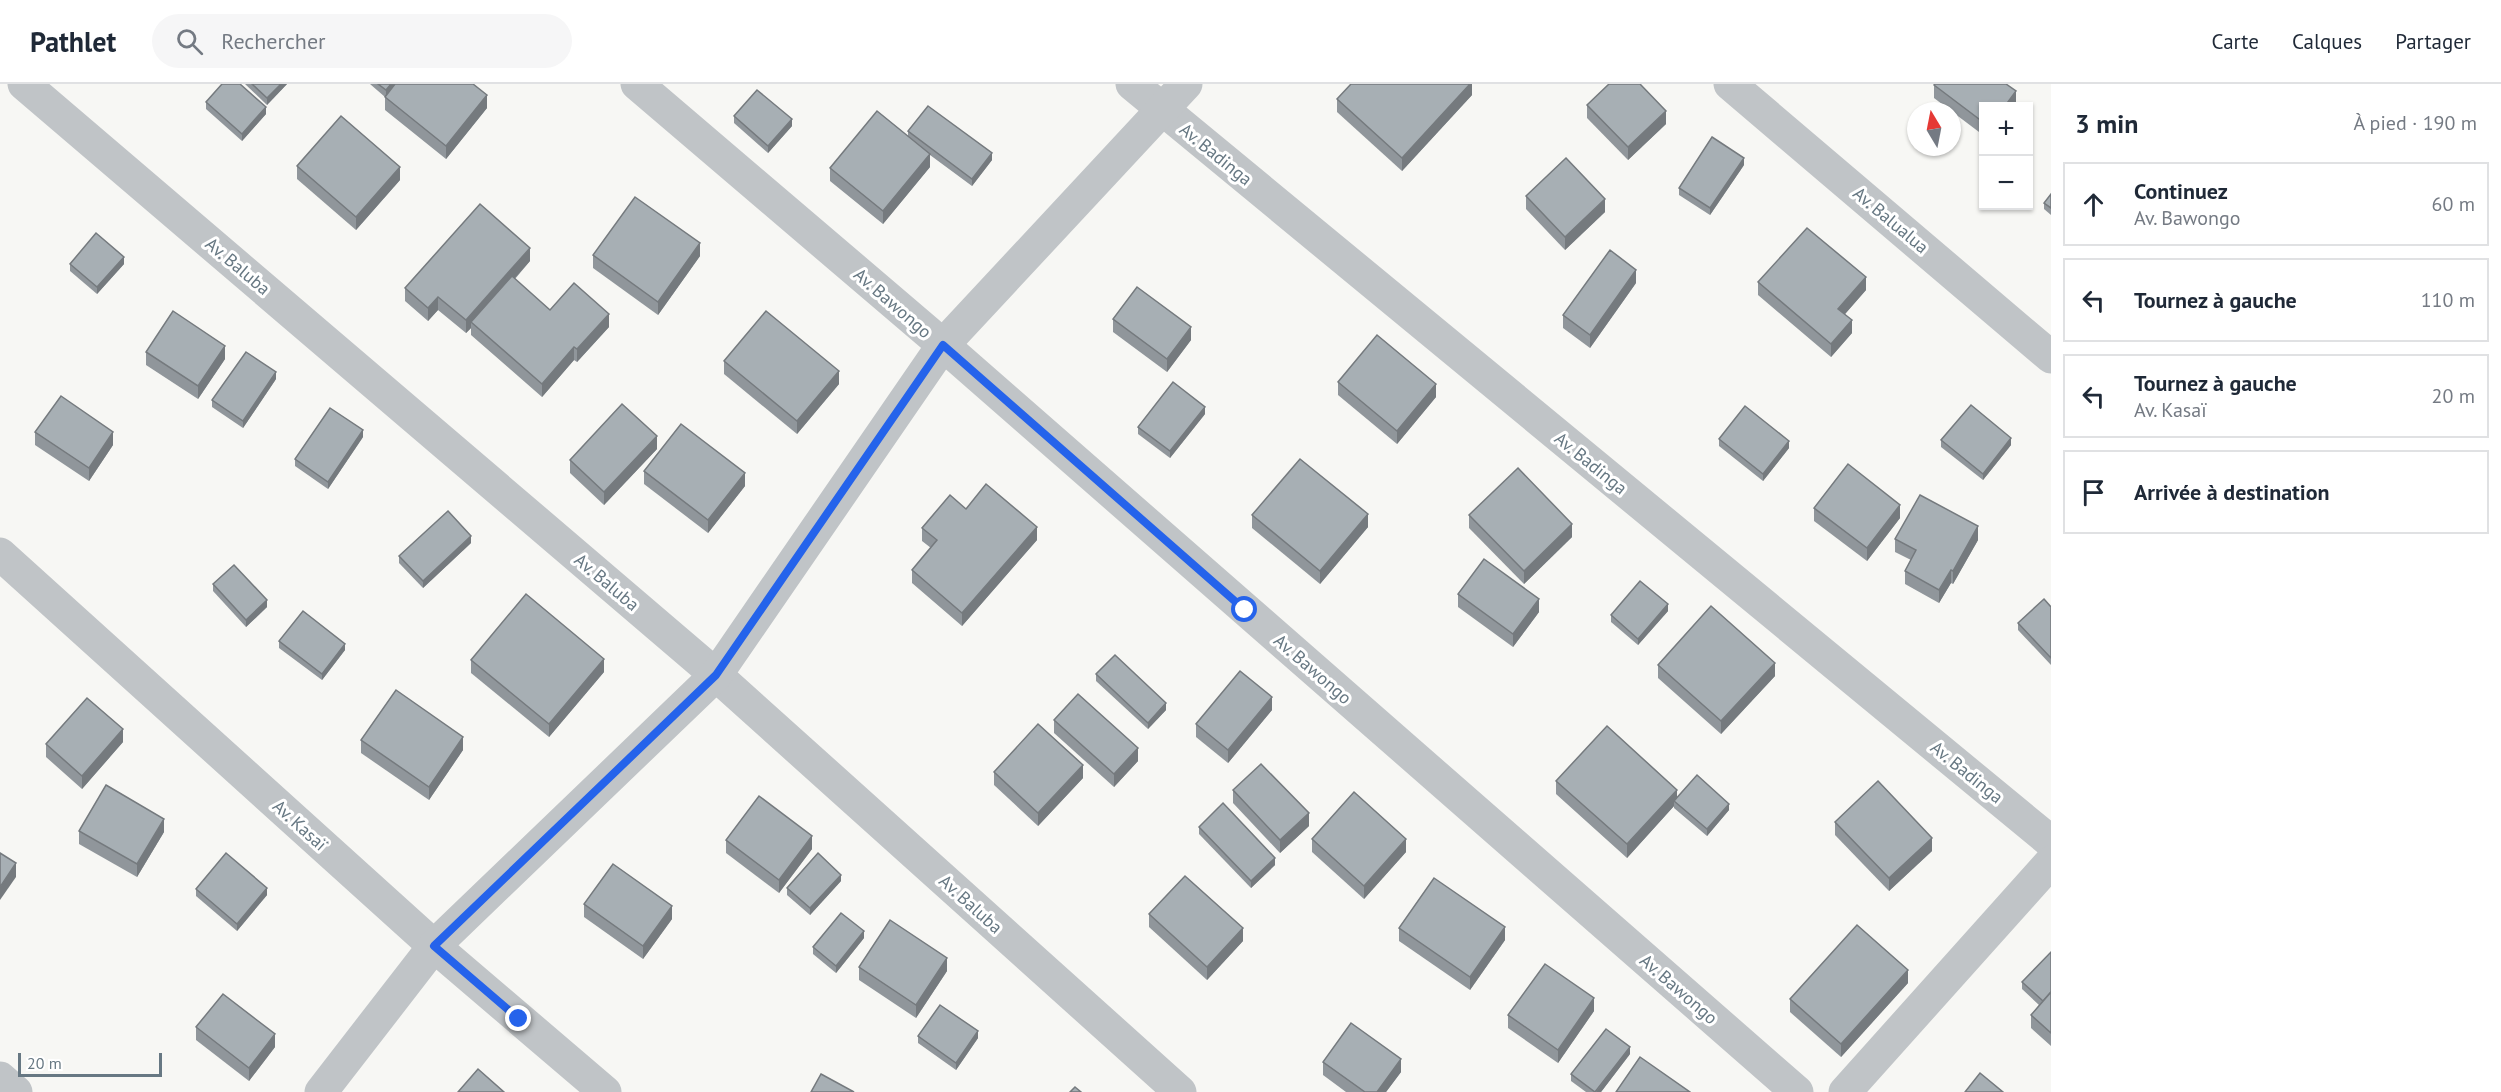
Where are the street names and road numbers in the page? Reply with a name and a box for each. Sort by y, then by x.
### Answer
street label: Av. Badinga [1175,118,1257,190]
street label: Av. Balualua [1848,182,1934,258]
street label: Av. Baluba [201,232,275,300]
street label: Av. Bawongo [849,263,937,343]
street label: Av. Badinga [1550,427,1632,499]
street label: Av. Baluba [570,548,644,616]
street label: Av. Bawongo [1269,629,1357,709]
street label: Av. Badinga [1926,736,2008,808]
street label: Av. Kasaï [268,795,333,856]
street label: Av. Baluba [934,869,1008,939]
street label: Av. Bawongo [1635,949,1723,1029]

